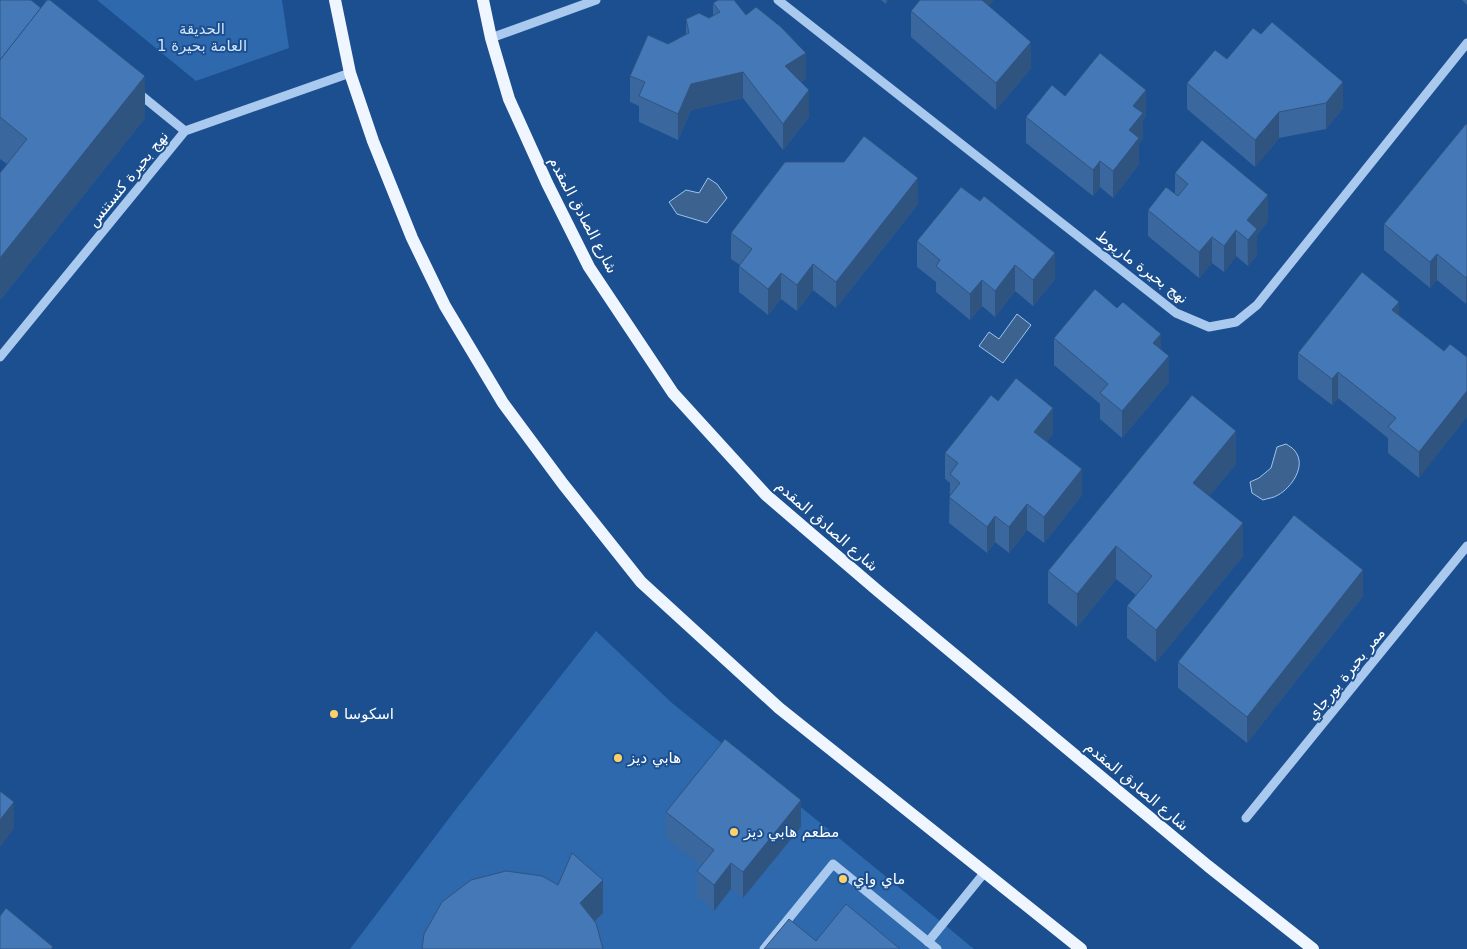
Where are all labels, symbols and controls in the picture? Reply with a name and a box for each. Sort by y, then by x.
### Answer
park label: الحديقة العامة بحيرة 1 [157,20,247,55]
street label: نهج بحيرة كنستنس [84,127,172,231]
street label: شارع الصادق المقدم [545,154,621,276]
street label: نهج بحيرة ماريوط [1092,227,1192,307]
street label: شارع الصادق المقدم [772,477,882,575]
street label: ممر بحيرة بورجاي [1303,624,1390,725]
place label: اسكوسا [344,705,394,723]
marker: اسكوسا [328,708,340,720]
street label: شارع الصادق المقدم [1082,737,1192,835]
place label: هابي ديز [627,749,681,768]
marker: هابي ديز [612,752,624,764]
place label: مطعم هابي ديز [743,823,839,842]
marker: مطعم هابي ديز [728,826,740,838]
place label: ماي واي [853,870,905,889]
marker: ماي واي [837,873,849,885]

